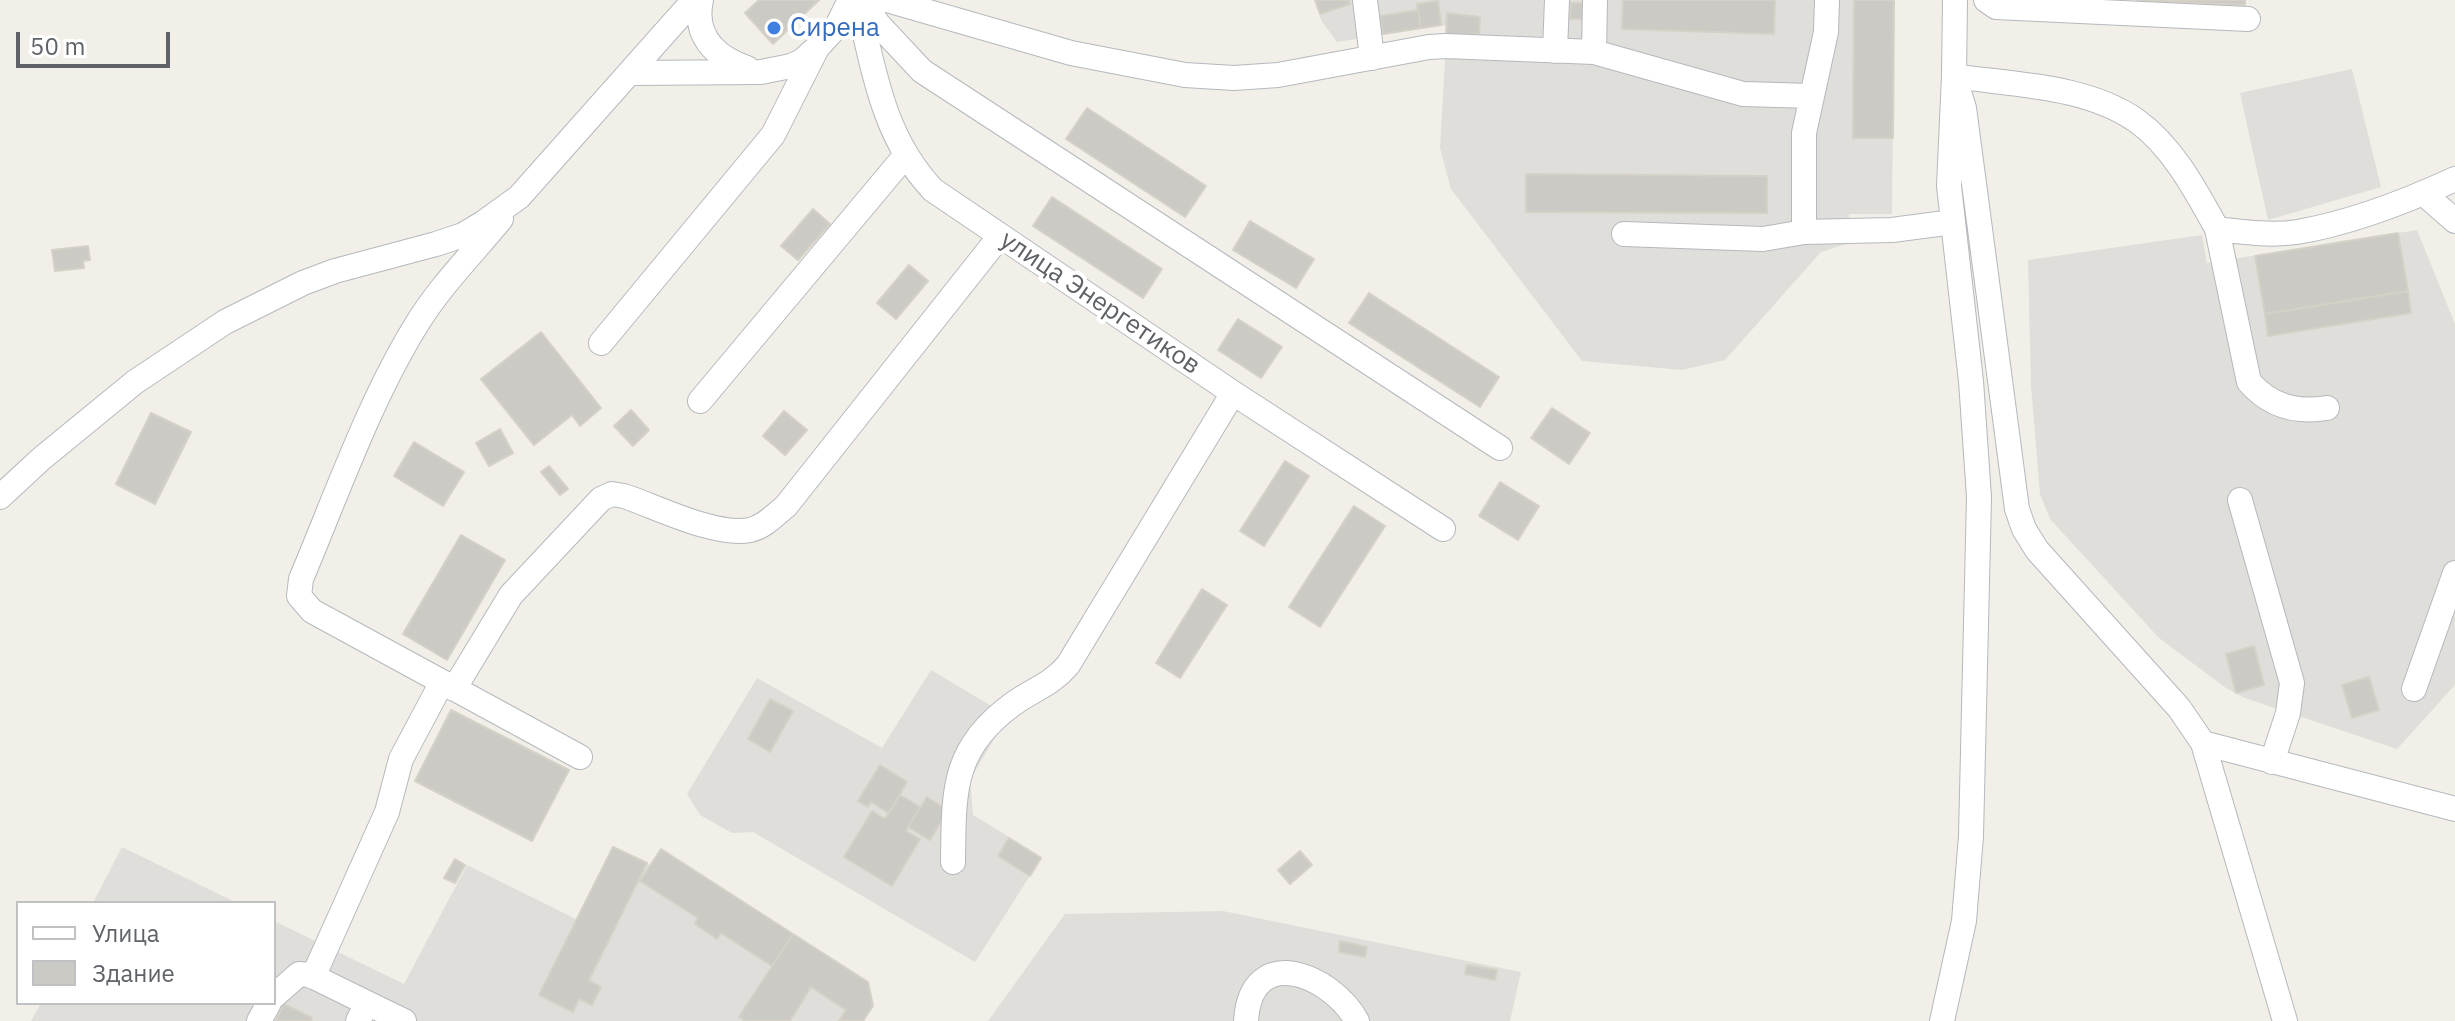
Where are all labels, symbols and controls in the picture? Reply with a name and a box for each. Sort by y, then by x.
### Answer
place label: Сирена [790,12,880,44]
scale bar [20,16,174,66]
marker: Сирена [765,19,783,37]
text: 50 m [30,30,85,62]
street label: улица Энергетиков [994,225,1206,381]
legend [16,901,276,1005]
text: Улица [92,917,160,949]
text: Здание [92,957,175,989]

